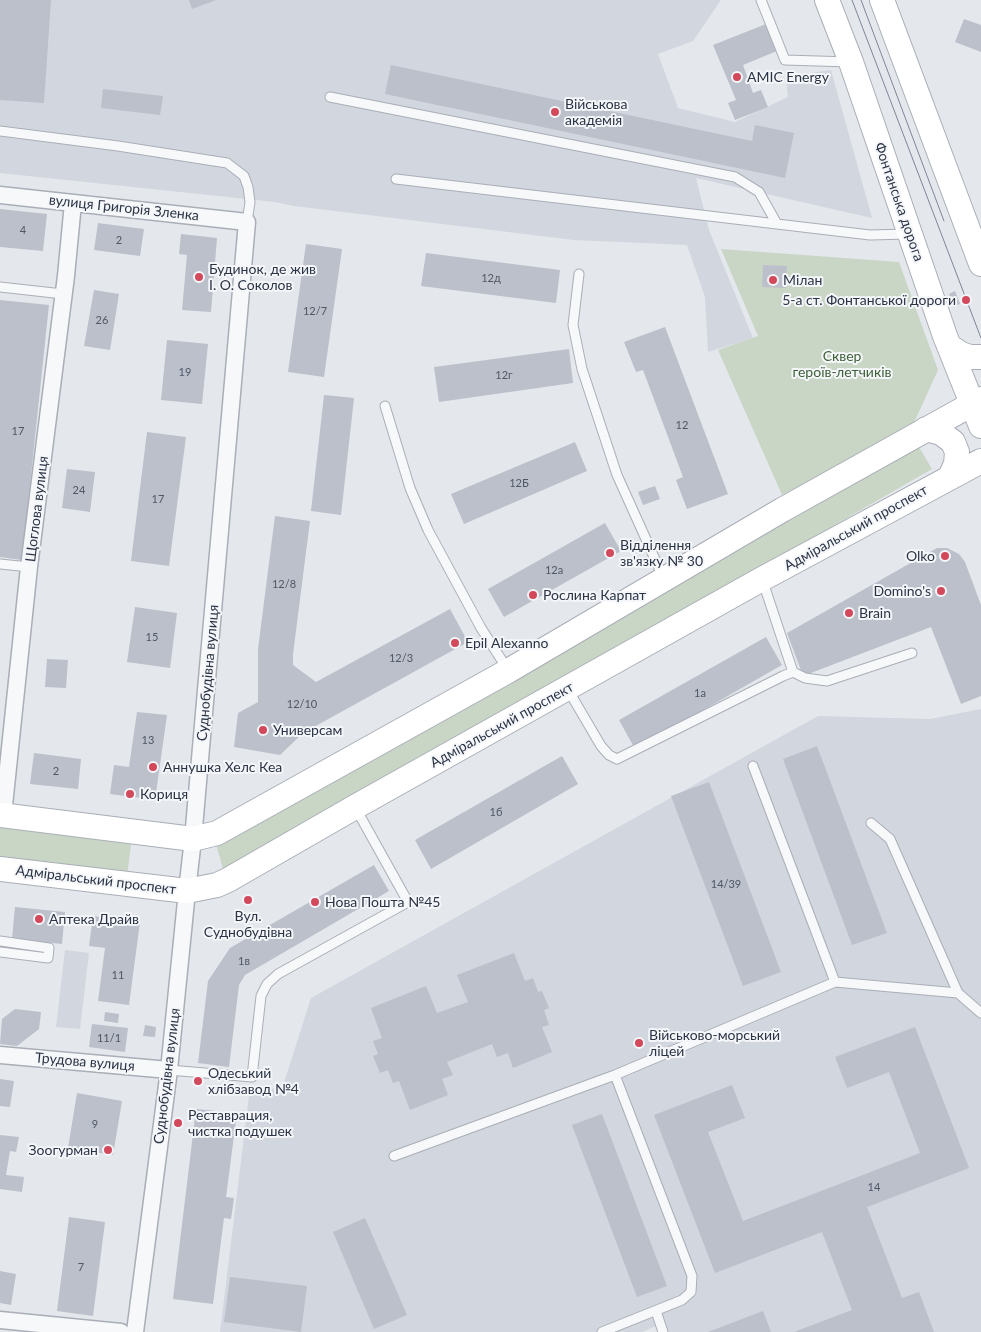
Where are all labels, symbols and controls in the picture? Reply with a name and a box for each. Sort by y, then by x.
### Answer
place label: AMIC Energy [747,69,829,85]
marker: AMIC Energy [731,71,743,83]
place label: Військова академія [565,96,628,128]
marker: Військова академія [549,106,561,118]
street label: Фонтанська дорога [871,140,927,264]
street label: вулиця Григорія Зленка [48,192,200,224]
house number: 4 [20,223,26,237]
house number: 2 [116,233,122,247]
place label: Будинок, де жив І. О. Соколов [209,261,316,294]
marker: Будинок, де жив І. О. Соколов [193,271,205,283]
house number: 12д [481,271,501,285]
place label: Мілан [783,272,822,288]
marker: Мілан [767,274,779,286]
place label: 5-а ст. Фонтанської дороги [782,292,956,308]
marker: 5-а ст. Фонтанської дороги [960,294,972,306]
house number: 12/7 [303,304,327,318]
house number: 26 [96,313,108,327]
park label: Сквер героїв-летчиків [793,348,891,381]
house number: 19 [179,365,191,379]
house number: 12г [495,368,513,382]
house number: 12 [676,418,688,432]
house number: 17 [12,424,24,438]
street label: Щоглова вулиця [22,455,52,563]
house number: 12Б [509,476,529,490]
street label: Адміральський проспект [781,482,931,574]
house number: 24 [73,483,85,497]
house number: 17 [152,492,164,506]
place label: Відділення зв'язку № 30 [620,537,703,570]
marker: Відділення зв'язку № 30 [604,547,616,559]
place label: Olko [906,548,935,564]
marker: Olko [939,550,951,562]
house number: 12а [545,563,563,577]
house number: 12/8 [272,577,296,591]
place label: Domino's [873,583,931,599]
marker: Domino's [935,585,947,597]
place label: Рослина Карпат [543,587,646,603]
marker: Рослина Карпат [527,589,539,601]
street label: Суднобудівна вулиця [194,604,222,742]
place label: Brain [859,605,891,621]
marker: Brain [843,607,855,619]
house number: 15 [146,630,158,644]
place label: Epil Alexanno [465,635,549,651]
marker: Epil Alexanno [449,637,461,649]
house number: 12/3 [389,651,413,665]
street label: Адміральський проспект [427,679,577,771]
house number: 1а [694,686,706,700]
house number: 12/10 [287,697,317,711]
place label: Универсам [273,722,342,738]
marker: Универсам [257,724,269,736]
house number: 13 [142,733,154,747]
place label: Аннушка Хелс Кеа [163,759,282,775]
marker: Аннушка Хелс Кеа [147,761,159,773]
house number: 2 [53,764,59,778]
place label: Кориця [140,786,188,802]
marker: Кориця [124,788,136,800]
house number: 1б [490,805,502,819]
street label: Адміральський проспект [15,862,177,898]
house number: 14/39 [711,877,741,891]
marker: Вул. Суднобудівна [242,894,254,906]
place label: Нова Пошта №45 [325,894,440,910]
marker: Нова Пошта №45 [309,896,321,908]
place label: Вул. Суднобудівна [204,908,292,940]
place label: Аптека Драйв [49,911,139,927]
marker: Аптека Драйв [33,913,45,925]
house number: 1в [238,954,250,968]
house number: 11 [112,968,124,982]
street label: Суднобудівна вулиця [150,1007,184,1145]
place label: Військово-морський ліцей [649,1027,780,1060]
house number: 11/1 [97,1031,121,1045]
marker: Військово-морський ліцей [633,1037,645,1049]
street label: Трудова вулиця [35,1049,135,1075]
place label: Одеський хлібзавод №4 [208,1065,299,1098]
marker: Одеський хлібзавод №4 [192,1075,204,1087]
place label: Реставрация, чистка подушек [188,1107,292,1140]
house number: 9 [92,1117,98,1131]
marker: Реставрация, чистка подушек [172,1117,184,1129]
place label: Зоогурман [29,1142,98,1158]
marker: Зоогурман [102,1144,114,1156]
house number: 14 [868,1180,880,1194]
house number: 7 [78,1260,84,1274]

